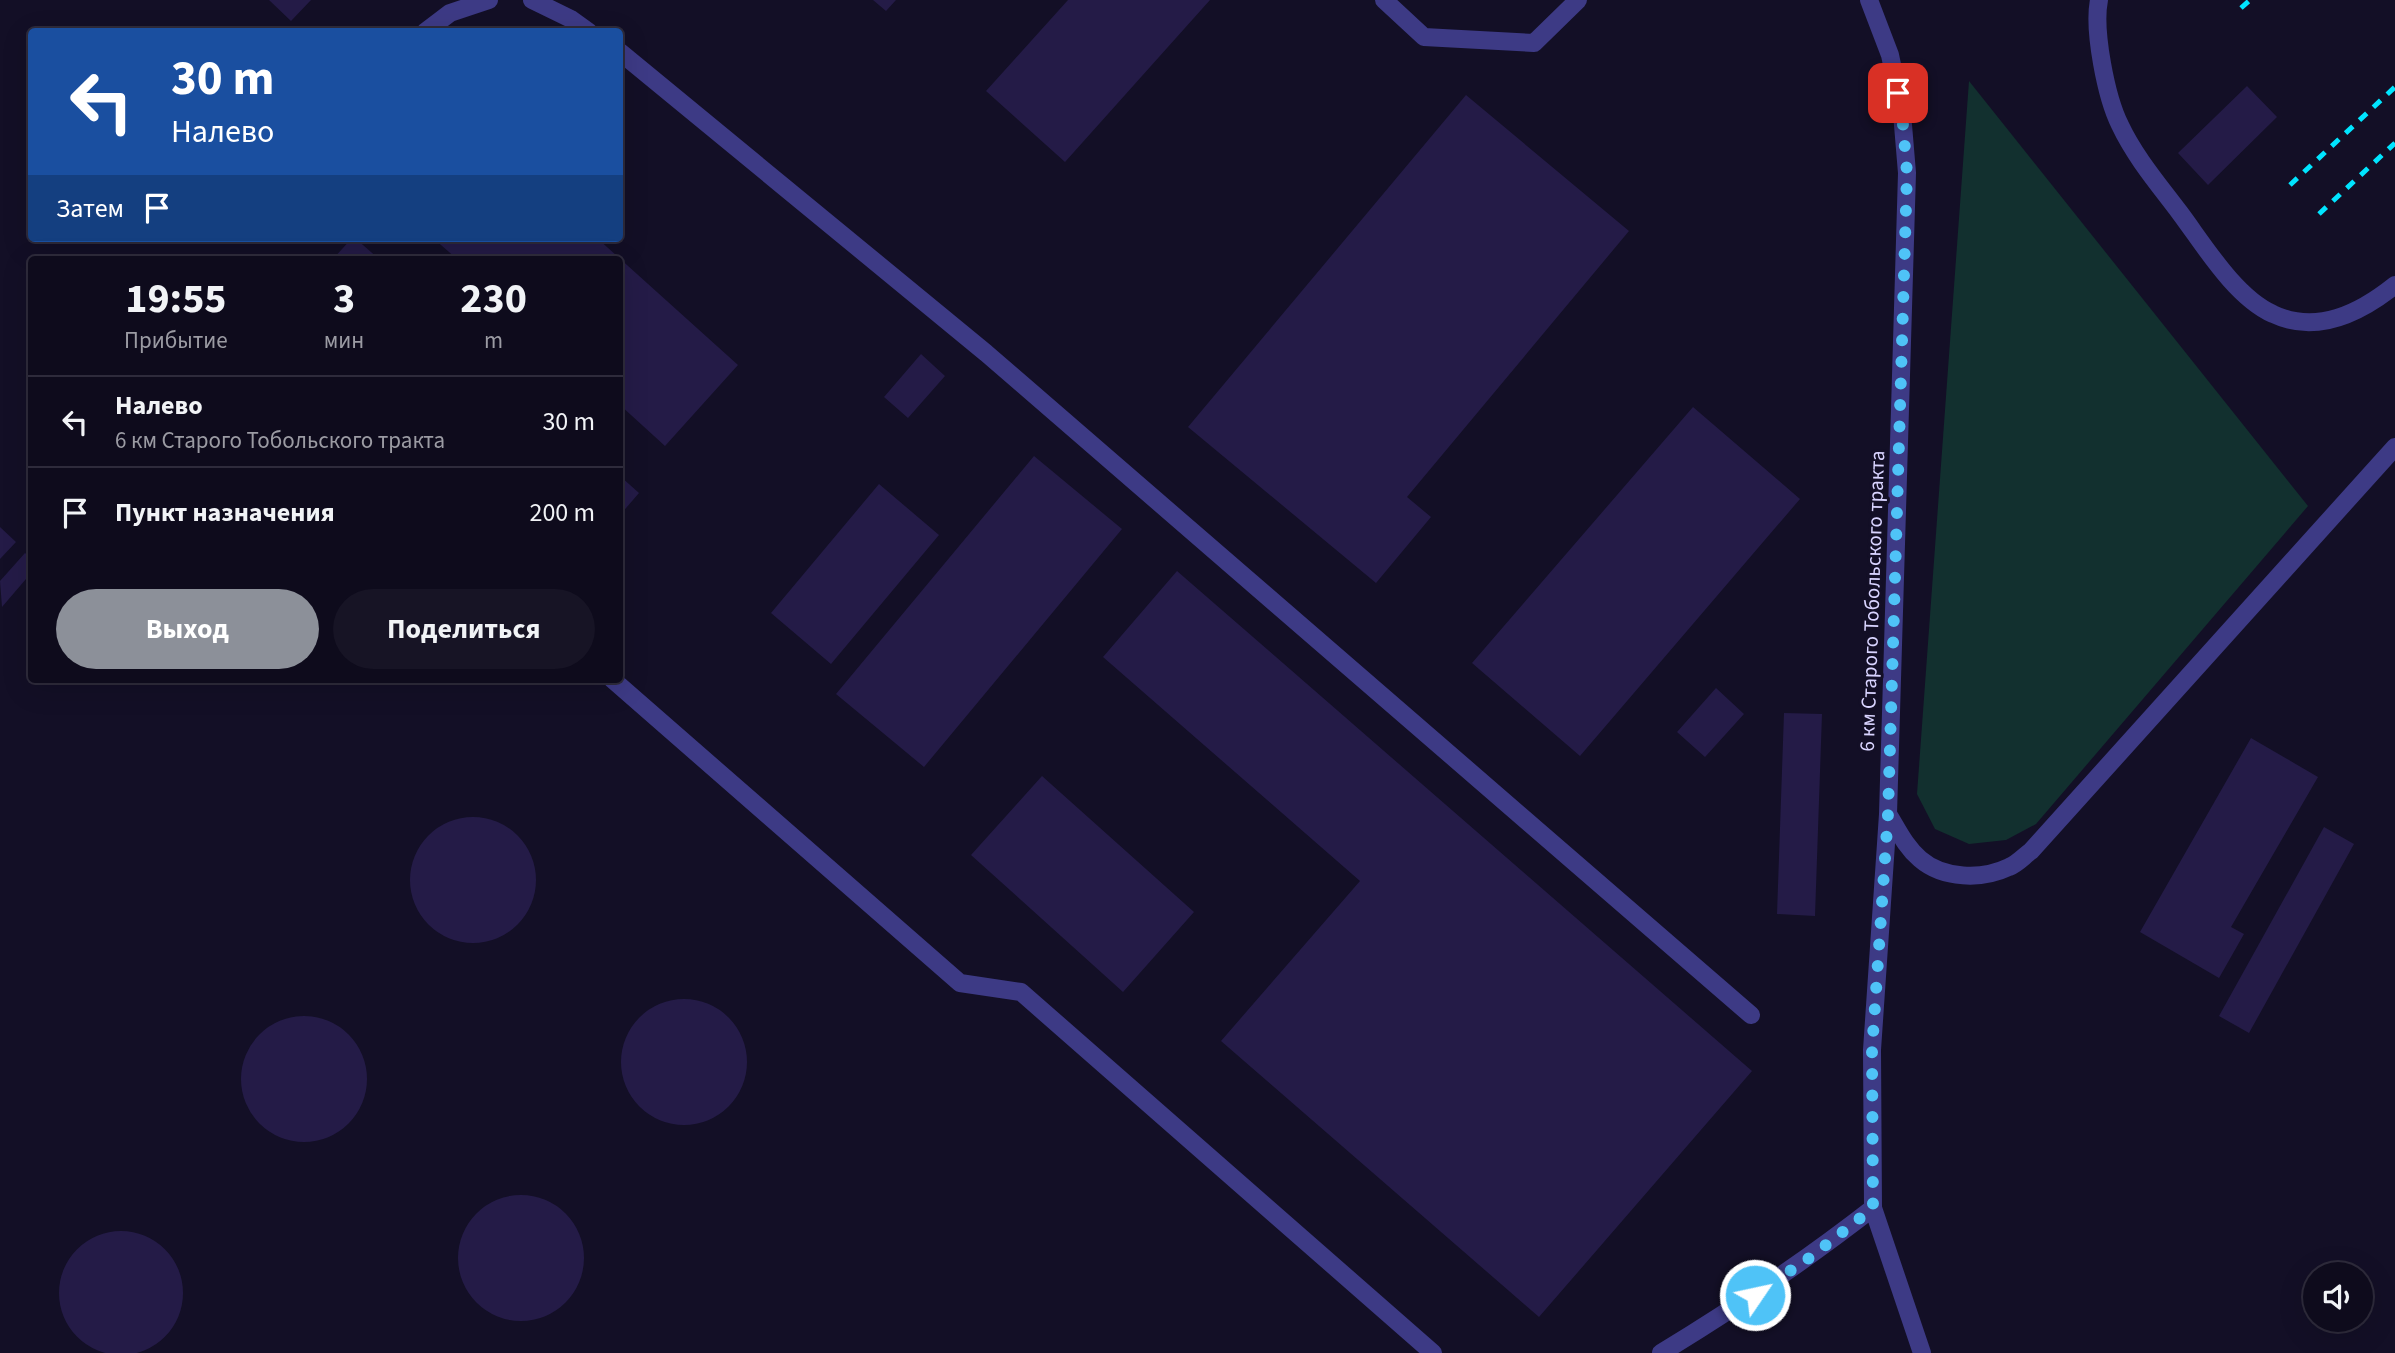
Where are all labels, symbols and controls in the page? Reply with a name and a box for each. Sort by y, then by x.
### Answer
text: 30 m [171,44,275,114]
icon: left [56,56,147,147]
pin [1868,63,1928,123]
icon: arrive [1879,74,1917,112]
text: Налево [171,109,274,155]
icon: arrive [138,189,176,227]
text: Затем [56,190,124,227]
text: 19:55 [125,269,227,329]
text: 3 [333,269,355,329]
text: 230 [460,269,527,329]
text: Прибытие [124,324,228,357]
text: мин [324,324,364,357]
text: m [484,324,503,357]
text: Налево [115,387,203,424]
icon: left [56,403,94,441]
text: 30 m [542,403,595,440]
text: 6 км Старого Тобольского тракта [115,424,445,457]
street label: 6 км Старого Тобольского тракта [1852,450,1892,752]
icon: arrive [56,494,94,532]
text: Пункт назначения [115,494,335,531]
text: 200 m [529,494,595,531]
button: Выход [56,589,319,669]
button: Поделиться [333,589,595,669]
position arrow [1718,1258,1792,1332]
map controls [2303,1262,2373,1332]
button: sound [2303,1262,2373,1332]

